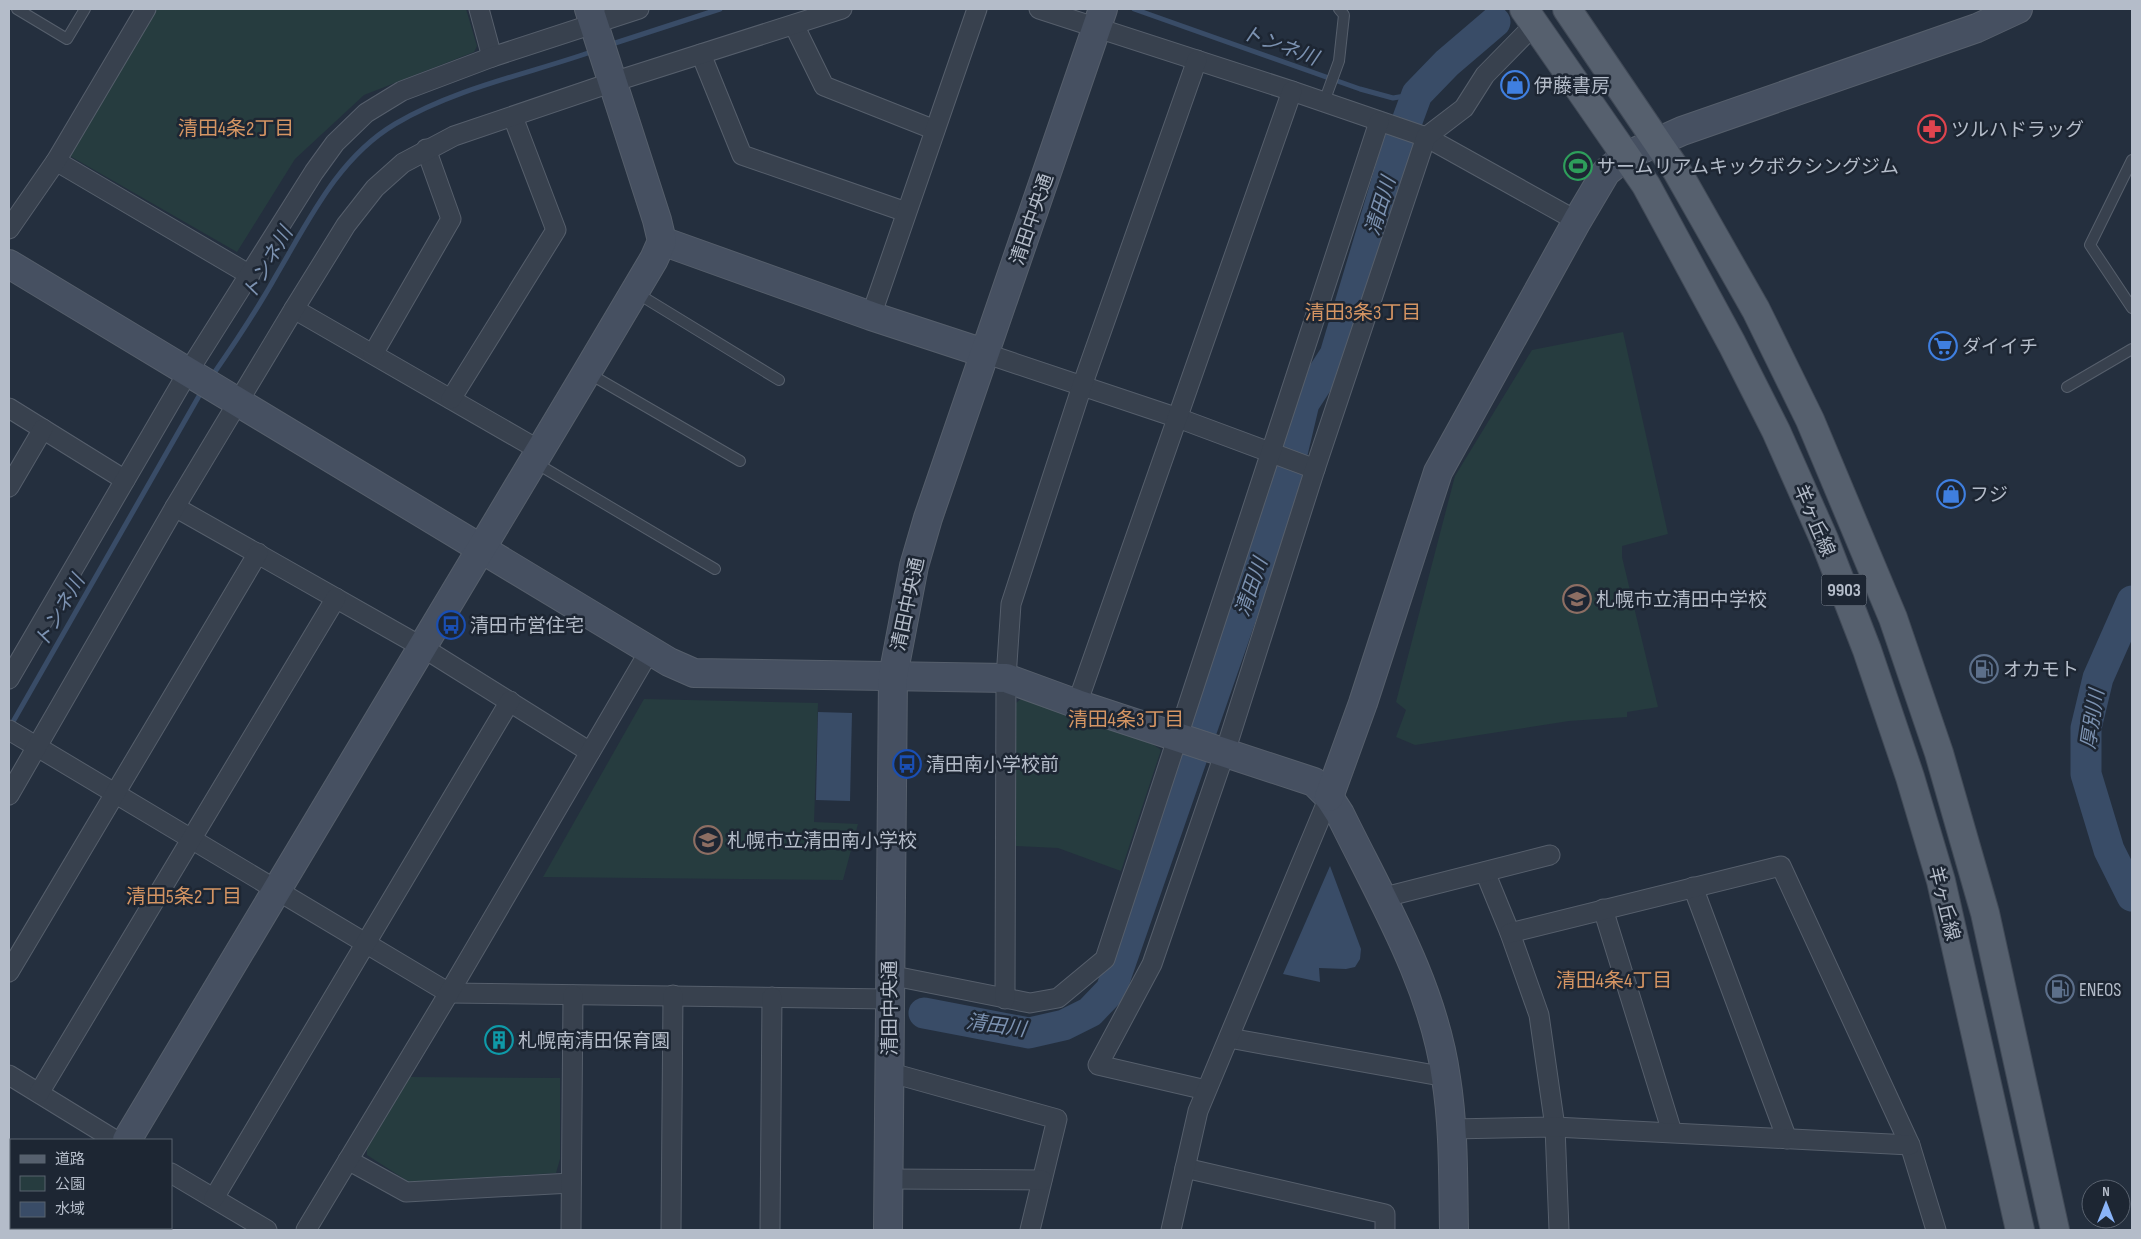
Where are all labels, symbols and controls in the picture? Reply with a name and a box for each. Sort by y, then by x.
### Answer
water label: トンネ川 [1238,21,1323,72]
shop icon: 伊藤書房 [1500,70,1530,100]
place label: 伊藤書房 [1534,75,1610,98]
pharmacy icon: ツルハドラッグ [1917,114,1947,144]
district label: 清田4条2丁目 [178,117,294,141]
place label: ツルハドラッグ [1951,119,2084,142]
sports icon: サームリアムキックボクシングジム [1563,151,1593,181]
place label: サームリアムキックボクシングジム [1597,156,1899,179]
street label: 清田中央通 [1006,171,1059,268]
water label: 清田川 [1361,172,1402,238]
water label: トンネ川 [238,221,299,304]
district label: 清田3条3丁目 [1305,301,1421,325]
supermarket icon: ダイイチ [1928,331,1958,361]
place label: ダイイチ [1962,336,2038,359]
shop icon: フジ [1936,479,1966,509]
street label: 羊ヶ丘線 [1788,481,1839,560]
place label: フジ [1970,484,2008,507]
water label: 清田川 [1231,553,1274,620]
street label: 清田中央通 [887,555,930,653]
water label: トンネ川 [30,569,91,652]
road number: 9903 [1822,574,1866,606]
school or university icon: 札幌市立清田中学校 [1562,584,1592,614]
place label: 札幌市立清田中学校 [1596,589,1767,612]
bus stop icon: 清田市営住宅 [436,610,466,640]
place label: 清田市営住宅 [470,615,584,638]
fuel station icon: オカモト [1969,654,1999,684]
place label: オカモト [2003,659,2079,682]
water label: 厚別川 [2076,686,2110,751]
district label: 清田4条3丁目 [1068,708,1184,732]
bus stop icon: 清田南小学校前 [892,749,922,779]
place label: 清田南小学校前 [926,754,1059,777]
school or university icon: 札幌市立清田南小学校 [693,825,723,855]
place label: 札幌市立清田南小学校 [727,830,917,853]
street label: 羊ヶ丘線 [1923,864,1964,943]
district label: 清田5条2丁目 [126,885,242,909]
street label: 清田中央通 [879,960,902,1056]
district label: 清田4条4丁目 [1556,969,1672,993]
fuel station icon: ENEOS [2045,974,2075,1004]
place label: ENEOS [2079,979,2121,1002]
water label: 清田川 [964,1010,1029,1042]
building icon: 札幌南清田保育園 [484,1025,514,1055]
place label: 札幌南清田保育園 [518,1030,670,1053]
legend [10,1139,172,1229]
text: 道路 [55,1150,85,1169]
text: 公園 [55,1175,85,1194]
north arrow [2081,1179,2131,1229]
text: N [2102,1183,2110,1200]
text: 水域 [55,1200,85,1219]

